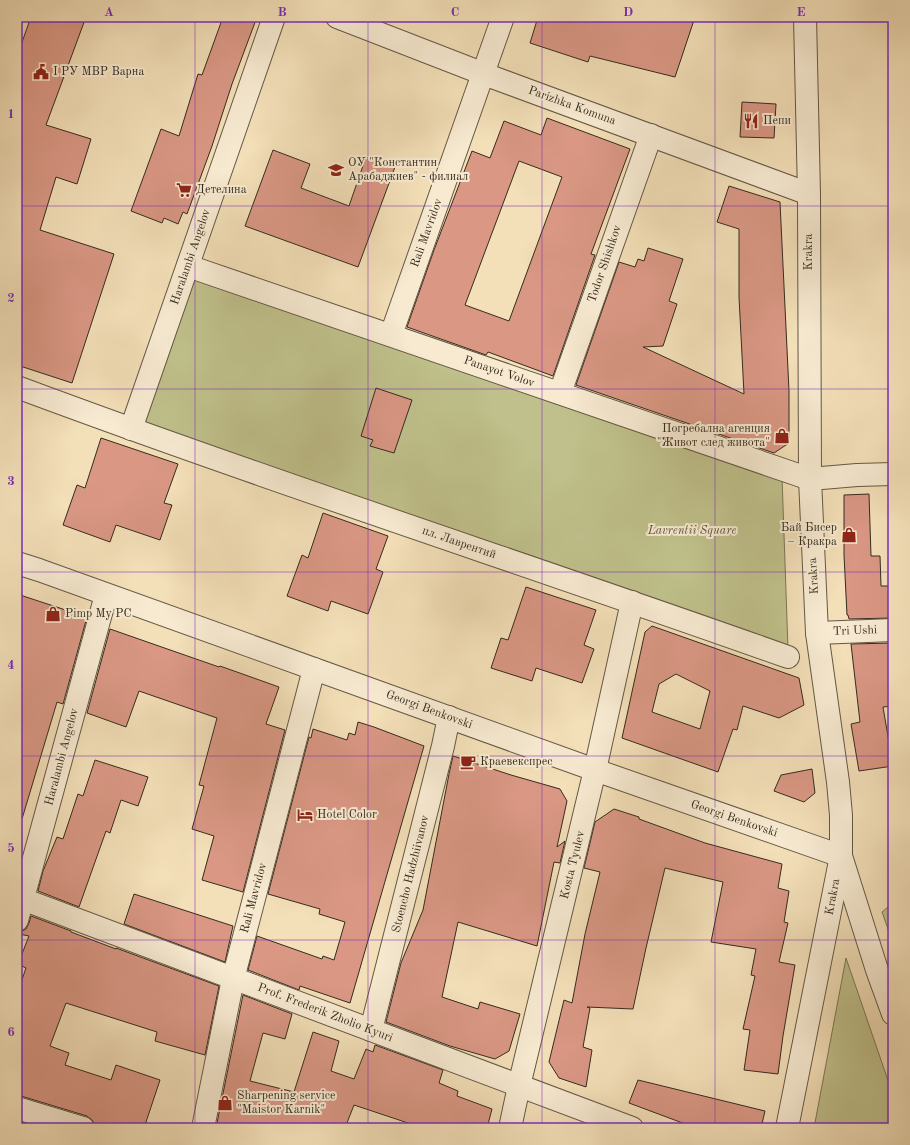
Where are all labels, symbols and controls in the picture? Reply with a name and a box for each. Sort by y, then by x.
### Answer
text: A [104,6,114,19]
text: B [277,6,287,19]
text: C [451,6,459,19]
text: D [623,6,633,19]
text: E [797,6,806,19]
public building icon: I РУ МВР Варна [32,63,50,81]
place label: I РУ МВР Варна [53,66,144,78]
street label: Parizhka Komuna [527,85,618,127]
text: 1 [7,108,15,121]
restaurant icon: Пепи [742,112,760,130]
place label: Пепи [763,115,791,127]
place label: ОУ "Константин Арабаджиев" - филиал [348,157,468,183]
school or university icon: ОУ "Константин Арабаджиев" - филиал [327,161,345,179]
supermarket icon: Детелина [175,181,193,199]
place label: Детелина [196,184,247,196]
street label: Rali Mavridov [409,196,445,269]
street label: Haralambi Angelov [169,207,213,306]
street label: Todor Shishkov [586,223,624,304]
street label: Krakra [803,233,815,271]
text: 2 [7,292,15,305]
street label: Panayot Volov [462,354,537,390]
place label: Погребална агенция "Живот след живота" [657,423,770,449]
shop icon: Погребална агенция "Живот след живота" [773,427,791,445]
text: 3 [7,475,15,488]
place label: Бай Бисер – Кракра [781,522,837,548]
street label: пл. Лаврентий [421,525,497,561]
park label: Lavrentii Square [647,525,736,537]
shop icon: Бай Бисер – Кракра [840,526,858,544]
street label: Krakra [807,557,821,595]
shop icon: Pimp My PC [44,605,62,623]
place label: Pimp My PC [65,608,131,620]
street label: Tri Ushi [833,624,877,638]
text: 4 [7,659,15,672]
street label: Georgi Benkovski [384,689,474,731]
street label: Haralambi Angelov [43,706,81,807]
cafe icon: Краевекспрес [459,753,477,771]
place label: Краевекспрес [480,756,552,768]
street label: Georgi Benkovski [689,798,779,840]
hotel icon: Hotel Color [296,806,314,824]
place label: Hotel Color [317,809,377,821]
street label: Stoencho Hadzhiivanov [391,813,432,934]
street label: Kosta Tyulev [559,829,587,901]
text: 5 [7,842,15,855]
street label: Rali Mavridov [239,861,269,935]
street label: Krakra [824,878,842,916]
street label: Prof. Frederik Zholio Kyuri [256,982,394,1044]
text: 6 [7,1026,15,1039]
place label: Sharpening service "Maistor Karnik" [237,1090,336,1116]
shop icon: Sharpening service "Maistor Karnik" [216,1094,234,1112]

